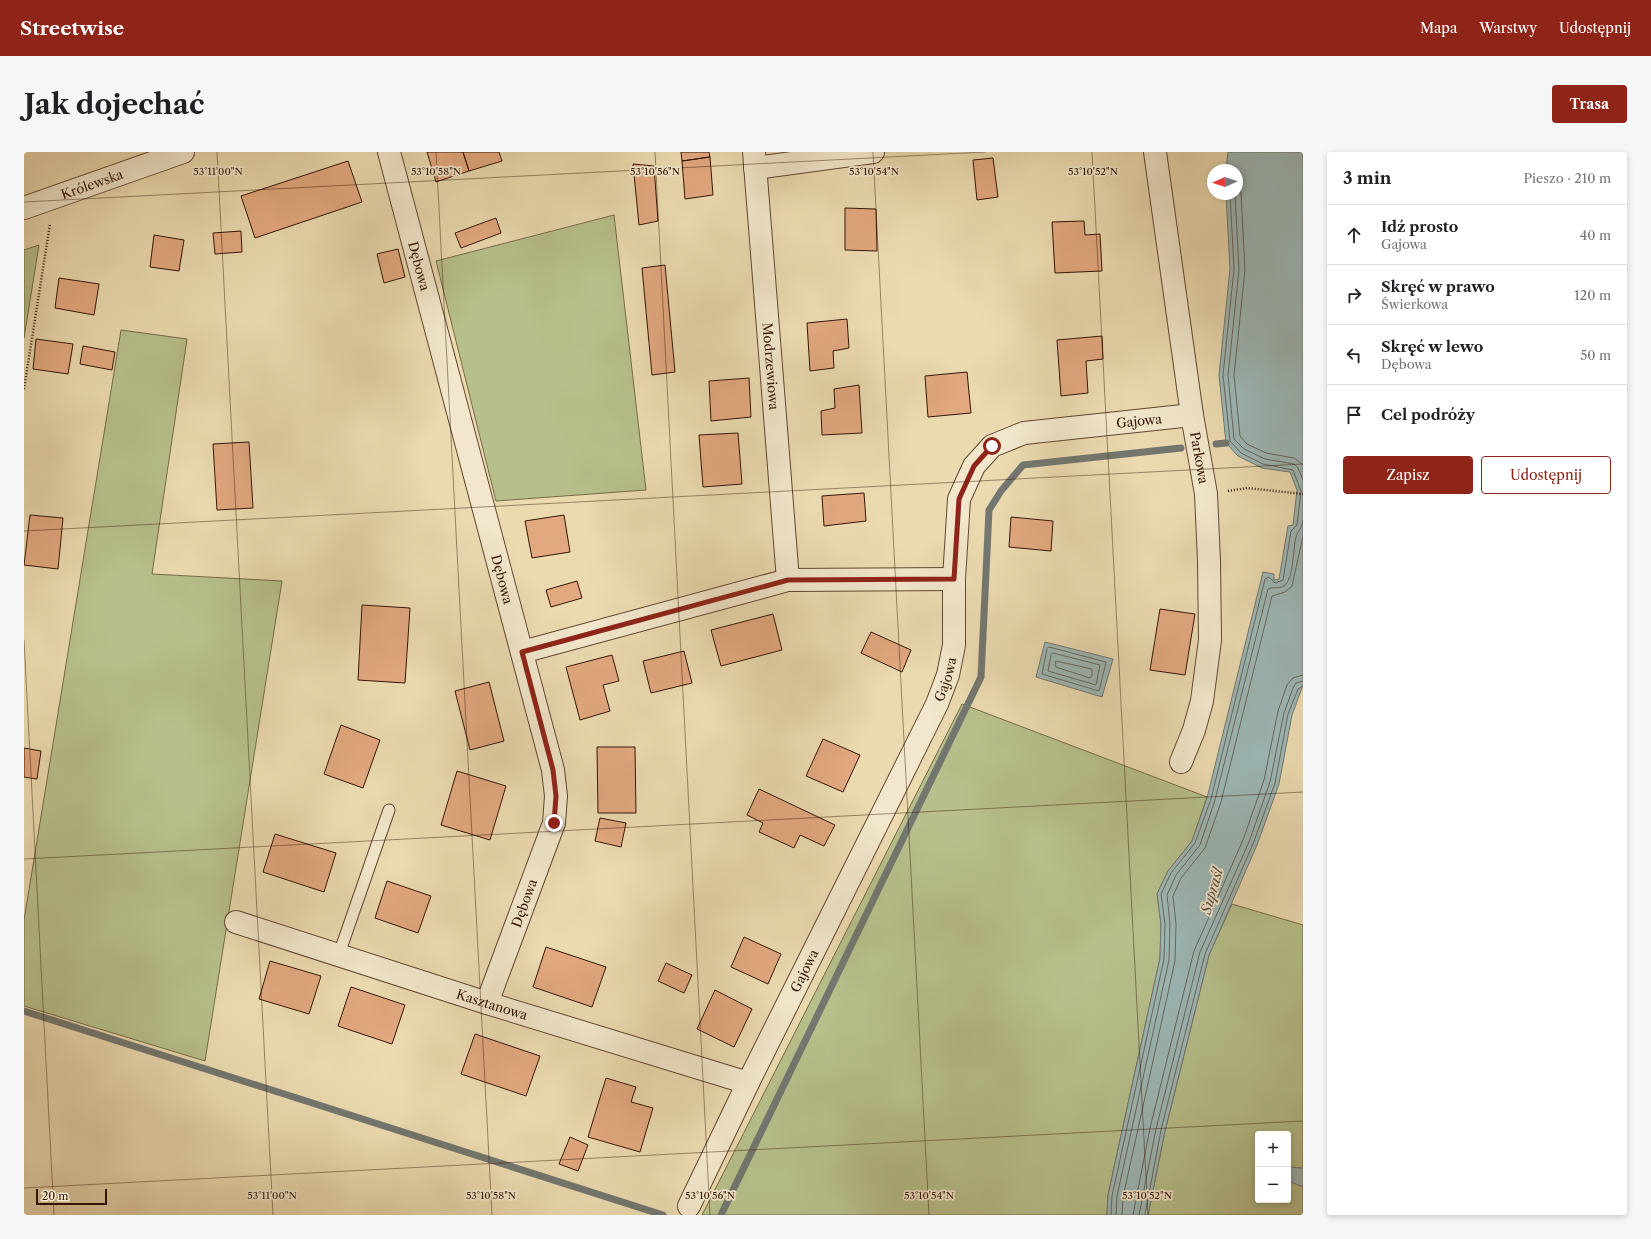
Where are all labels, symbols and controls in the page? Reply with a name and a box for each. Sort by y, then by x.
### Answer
text: Streetwise [20,17,124,40]
text: Mapa [1420,19,1457,37]
text: Warstwy [1479,19,1537,37]
text: Udostępnij [1559,19,1631,37]
button: Trasa [1552,85,1627,123]
text: Jak dojechać [24,87,204,121]
north arrow [1207,164,1243,200]
text: 53°11'00"N [193,165,243,178]
text: 53°10'58"N [411,165,461,178]
text: 53°10'56"N [630,165,680,178]
text: 53°10'54"N [849,165,899,178]
text: 53°10'52"N [1068,165,1118,178]
street label: Królewska [59,166,125,202]
text: 3 min [1343,168,1392,188]
text: Pieszo · 210 m [1524,170,1611,186]
text: Idź prosto [1381,217,1458,236]
icon: ahead [1343,224,1365,246]
text: 40 m [1580,227,1611,243]
text: Gajowa [1381,236,1427,252]
street label: Dębowa [405,240,434,293]
text: Skręć w prawo [1381,277,1495,296]
icon: right [1343,284,1365,306]
text: 120 m [1574,287,1611,303]
text: Świerkowa [1381,296,1448,312]
street label: Modrzewiowa [760,322,782,411]
text: Skręć w lewo [1381,337,1483,356]
icon: left [1343,344,1365,366]
text: 50 m [1580,347,1611,363]
text: Dębowa [1381,356,1432,372]
icon: arrive [1343,404,1365,426]
text: Cel podróży [1381,405,1475,424]
street label: Gajowa [1115,410,1163,431]
street label: Parkowa [1187,430,1212,485]
route start [983,437,1001,455]
button: Zapisz [1343,456,1473,494]
button: Udostępnij [1481,456,1611,494]
street label: Dębowa [488,553,517,606]
street label: Gajowa [931,656,959,704]
route end [545,814,563,832]
water label: Supraśl [1197,864,1228,917]
street label: Dębowa [508,876,540,929]
street label: Gajowa [787,946,822,995]
street label: Kasztanowa [454,986,530,1023]
map controls [1255,1131,1291,1203]
button: + [1255,1131,1291,1167]
button: − [1255,1167,1291,1203]
scale bar [36,1187,107,1206]
text: 20 m [42,1189,68,1203]
text: 53°11'00"N [247,1189,297,1202]
text: 53°10'58"N [466,1189,516,1202]
text: 53°10'56"N [685,1189,735,1202]
text: 53°10'54"N [904,1189,954,1202]
text: 53°10'52"N [1122,1189,1172,1202]

